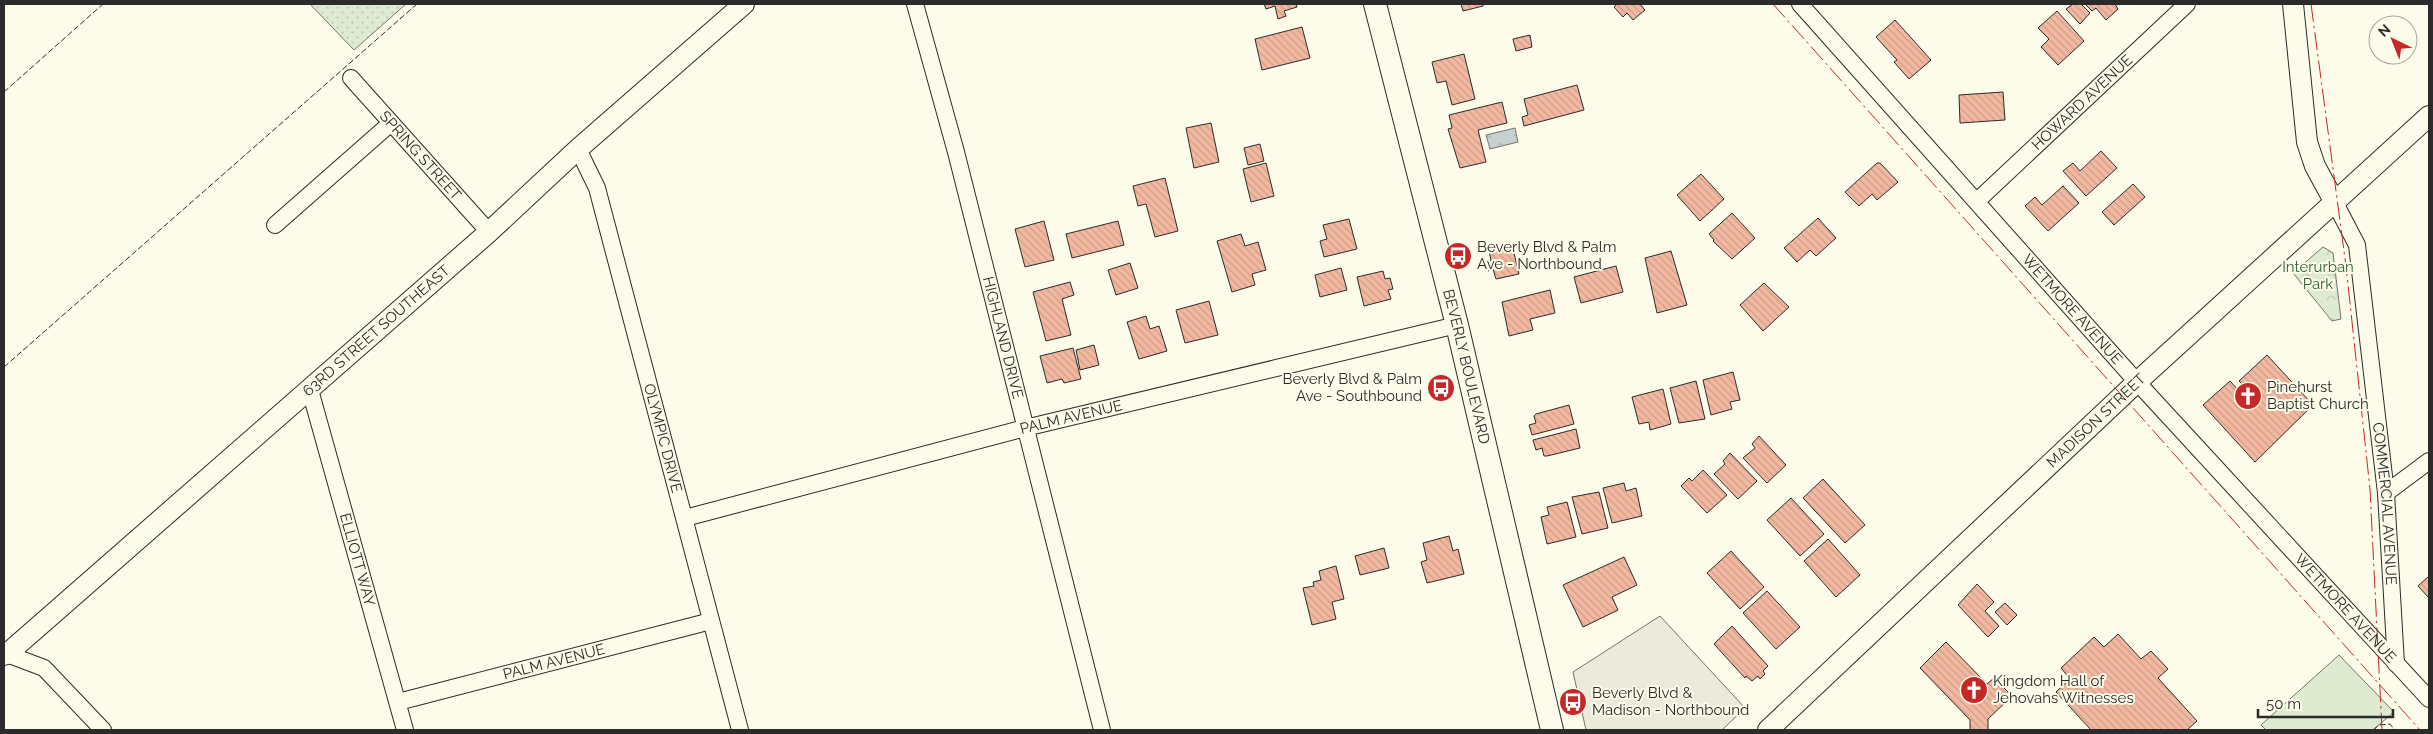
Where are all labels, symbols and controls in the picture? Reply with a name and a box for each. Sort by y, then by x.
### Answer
north arrow [2368,15,2418,65]
text: N [2375,21,2393,40]
street label: HOWARD AVENUE [2028,51,2136,154]
street label: SPRING STREET [376,107,465,204]
place label: Beverly Blvd & Palm Ave - Northbound [1477,238,1617,273]
bus stop icon: Beverly Blvd & Palm Ave - Northbound [1443,241,1473,271]
street label: WETMORE AVENUE [2018,251,2126,368]
park label: Interurban Park [2282,258,2354,293]
street label: 63RD STREET SOUTHEAST [299,261,454,400]
street label: HIGHLAND DRIVE [979,275,1027,401]
street label: BEVERLY BOULEVARD [1439,287,1494,446]
place label: Beverly Blvd & Palm Ave - Southbound [1282,370,1422,405]
street label: MADISON STREET [2043,370,2149,471]
bus stop icon: Beverly Blvd & Palm Ave - Southbound [1426,373,1456,403]
place label: Pinehurst Baptist Church [2267,378,2369,413]
church icon: Pinehurst Baptist Church [2233,381,2263,411]
street label: OLYMPIC DRIVE [640,382,686,495]
street label: PALM AVENUE [1018,396,1124,438]
street label: COMMERCIAL AVENUE [2369,421,2400,586]
street label: ELLIOTT WAY [336,511,379,608]
street label: WETMORE AVENUE [2291,550,2400,666]
street label: PALM AVENUE [501,640,607,683]
place label: Kingdom Hall of Jehovahs Witnesses [1993,672,2134,707]
church icon: Kingdom Hall of Jehovahs Witnesses [1959,675,1989,705]
place label: Beverly Blvd & Madison - Northbound [1592,684,1749,719]
scale bar [2258,686,2393,718]
bus stop icon: Beverly Blvd & Madison - Northbound [1558,687,1588,717]
text: 50 m [2266,695,2301,713]

